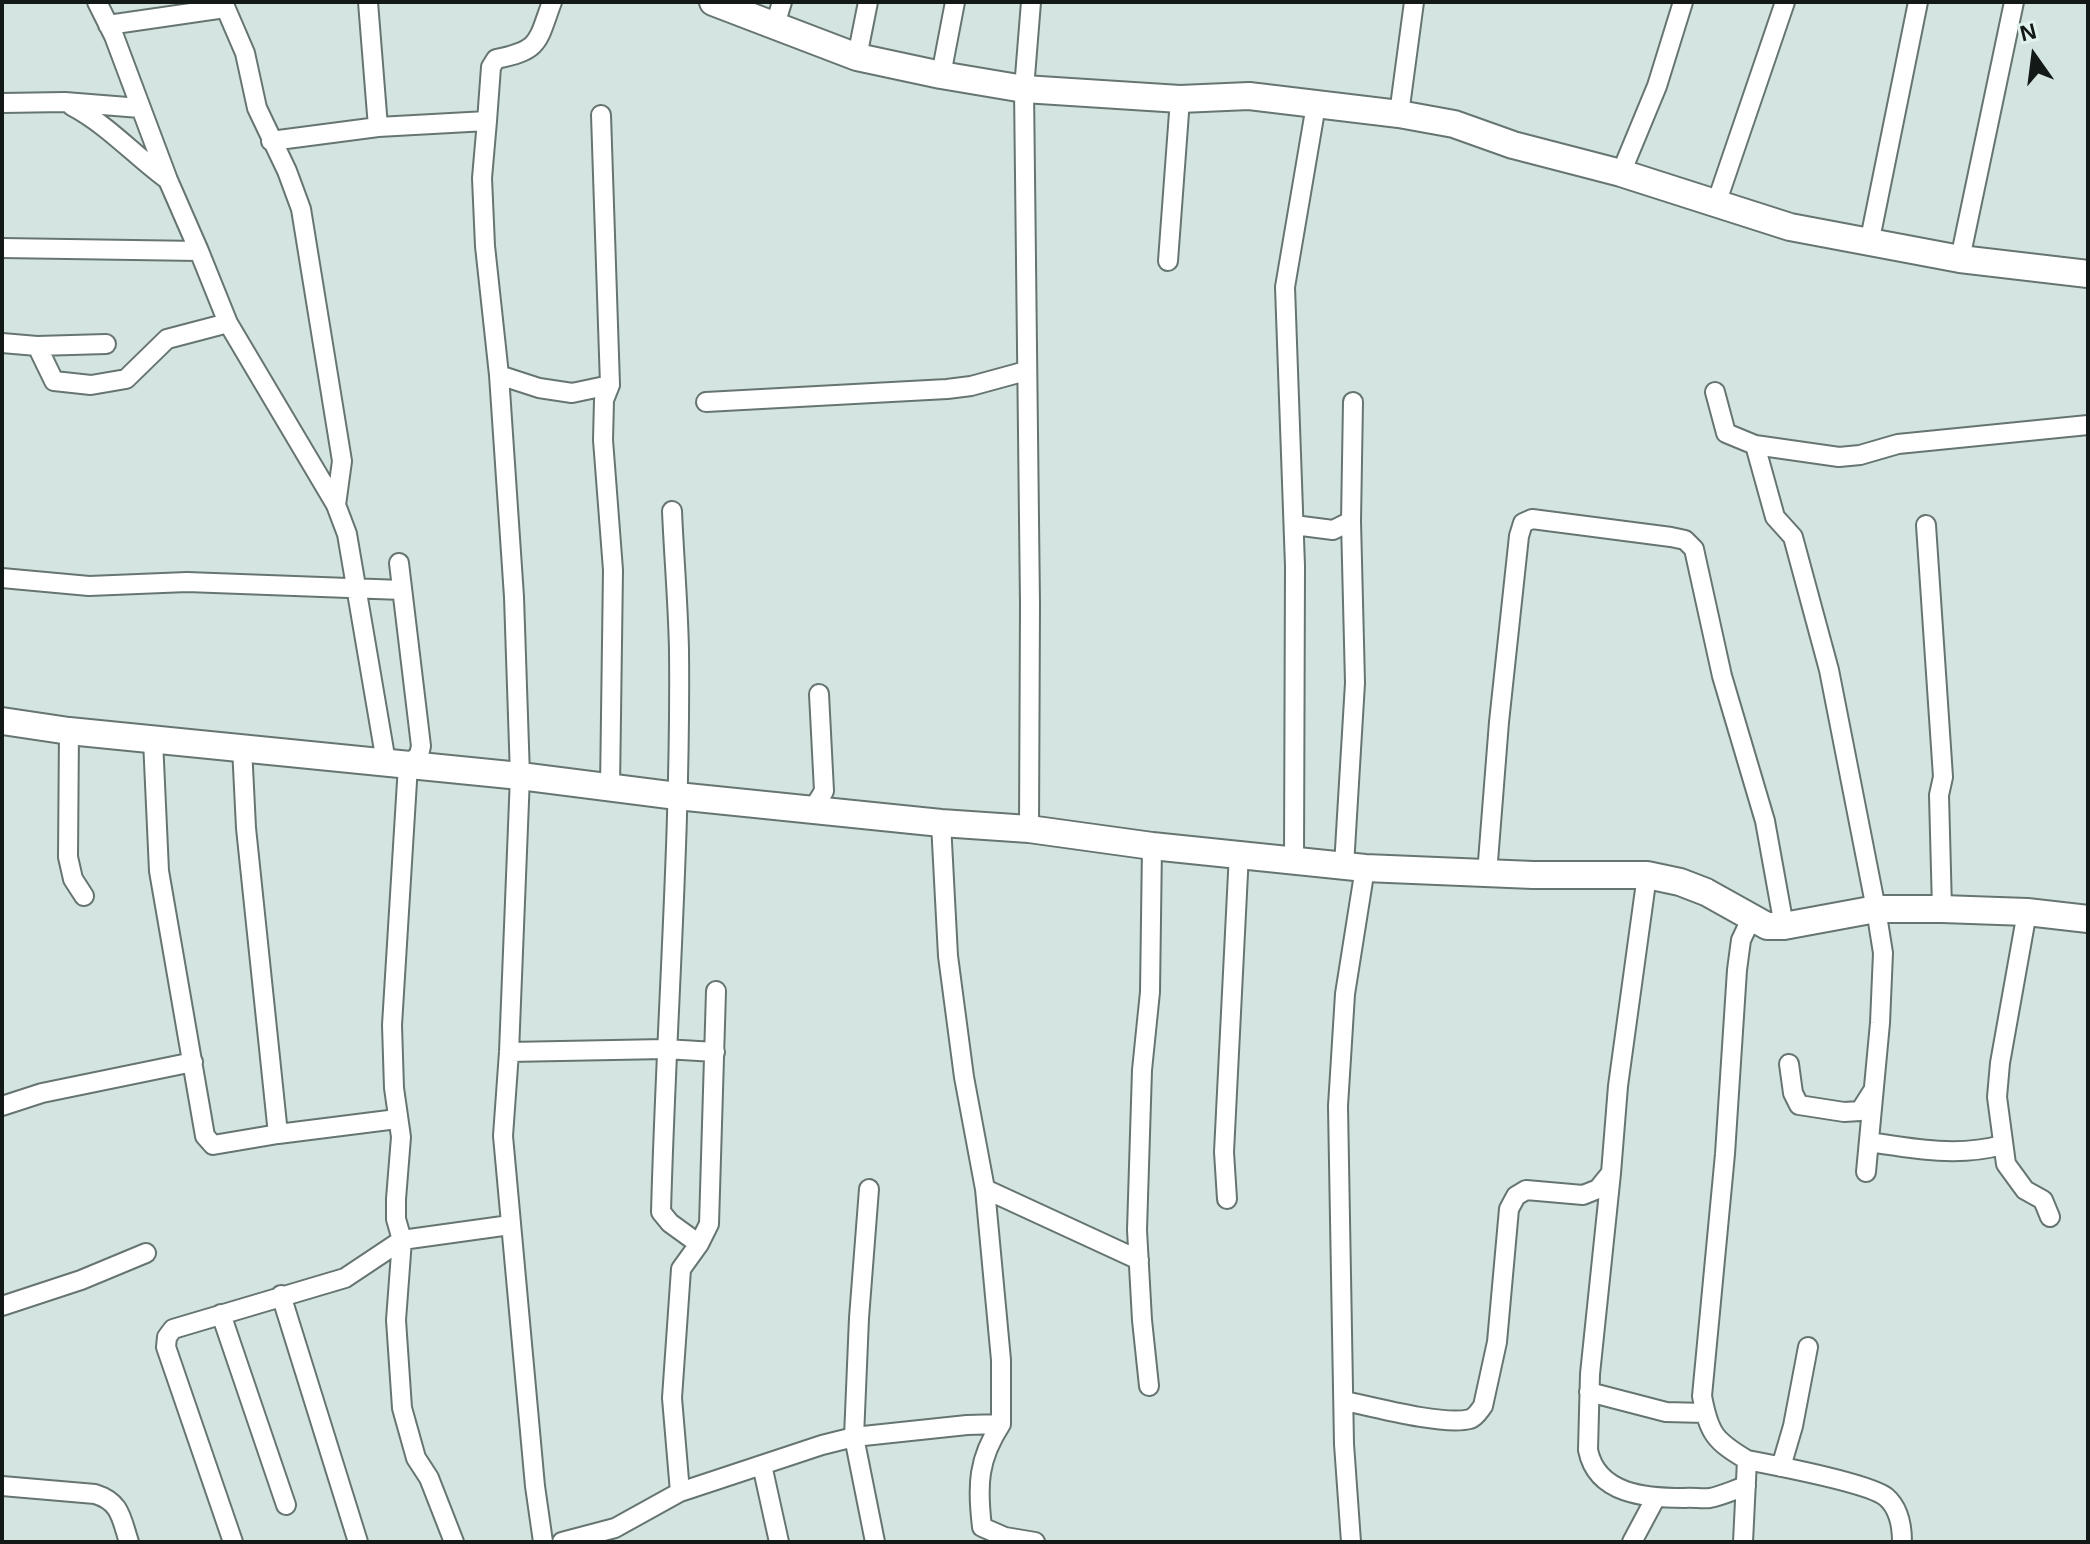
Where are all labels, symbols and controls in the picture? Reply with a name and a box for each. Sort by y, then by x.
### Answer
north arrow [1994,16,2074,96]
text: N [2017,18,2039,46]

